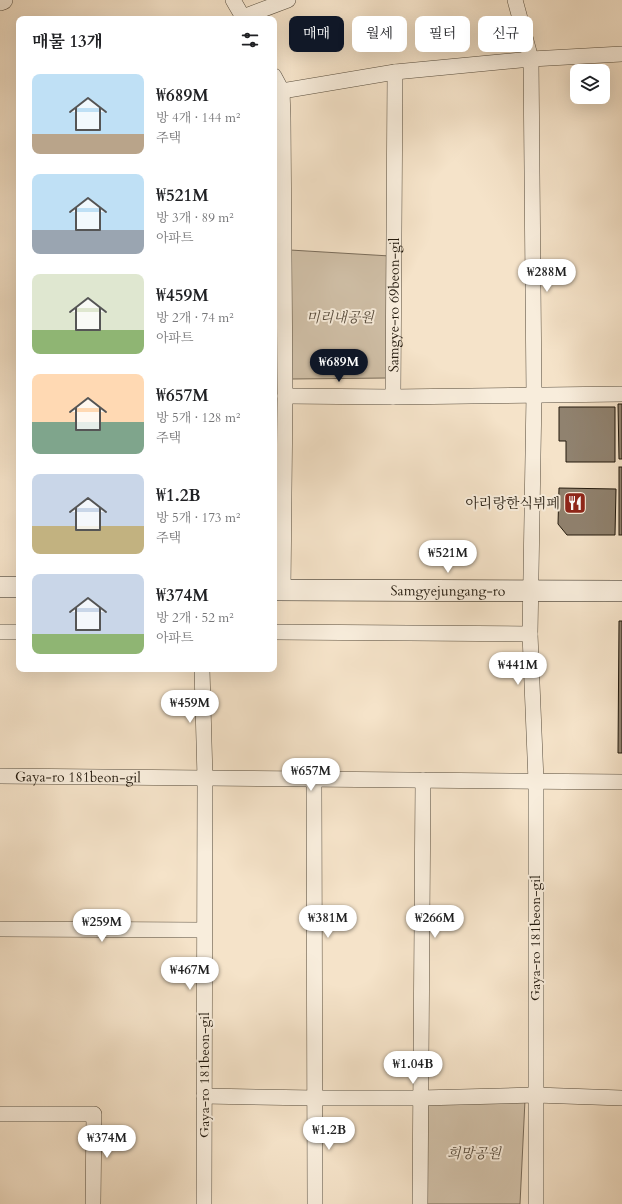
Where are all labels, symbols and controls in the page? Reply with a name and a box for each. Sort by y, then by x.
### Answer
chip: 매매 [289,16,344,52]
chip: 월세 [352,16,407,52]
chip: 필터 [415,16,470,52]
chip: 신규 [478,16,533,52]
icon: filters [239,29,261,51]
text: 매물 13개 [32,30,103,53]
map controls [570,64,610,104]
button: layers [570,64,610,104]
text: ₩689M [156,84,209,107]
icon: home [64,90,112,138]
text: 방 4개 · 144 m² [156,109,240,127]
text: 주택 [156,129,181,147]
text: ₩521M [156,184,209,207]
icon: home [64,190,112,238]
text: 방 3개 · 89 m² [156,209,234,227]
text: 아파트 [156,229,194,247]
street label: Samgye-ro 69beon-gil [384,237,403,372]
pin: ₩288M [519,259,575,293]
text: ₩288M [527,263,567,281]
text: ₩459M [156,284,209,307]
icon: home [64,290,112,338]
park label: 미리내공원 [306,308,375,327]
text: 방 2개 · 74 m² [156,309,234,327]
text: 아파트 [156,329,194,347]
pin: ₩689M [311,349,367,383]
text: ₩689M [319,353,359,371]
text: ₩657M [156,384,209,407]
icon: home [64,390,112,438]
text: 방 5개 · 128 m² [156,409,240,427]
text: 주택 [156,429,181,447]
text: ₩1.2B [156,484,201,507]
icon: home [64,490,112,538]
restaurant icon: 아리랑한식뷔페 [562,490,588,516]
place label: 아리랑한식뷔페 [465,494,560,513]
text: 방 5개 · 173 m² [156,509,240,527]
text: 주택 [156,529,181,547]
pin: ₩521M [420,540,476,574]
text: ₩521M [428,544,468,562]
street label: Samgyejungang-ro [391,581,506,600]
text: ₩374M [156,584,209,607]
icon: home [64,590,112,638]
text: 방 2개 · 52 m² [156,609,234,627]
text: 아파트 [156,629,194,647]
pin: ₩441M [490,652,546,686]
text: ₩441M [498,656,538,674]
pin: ₩459M [162,690,218,724]
text: ₩459M [170,694,210,712]
pin: ₩657M [283,758,339,792]
text: ₩657M [291,762,331,780]
street label: Gaya-ro 181beon-gil [15,767,141,787]
street label: Gaya-ro 181beon-gil [526,875,545,1001]
pin: ₩381M [300,905,356,939]
pin: ₩266M [407,905,463,939]
pin: ₩259M [74,909,130,943]
text: ₩381M [308,909,348,927]
text: ₩266M [415,909,455,927]
text: ₩259M [82,913,122,931]
pin: ₩467M [162,957,218,991]
text: ₩467M [170,961,210,979]
street label: Gaya-ro 181beon-gil [195,1012,214,1138]
pin: ₩1.04B [380,1051,446,1085]
text: ₩1.04B [393,1055,433,1073]
pin: ₩1.2B [301,1117,357,1151]
text: ₩1.2B [312,1121,346,1139]
pin: ₩374M [79,1125,135,1159]
text: ₩374M [87,1129,127,1147]
park label: 희망공원 [447,1144,503,1163]

